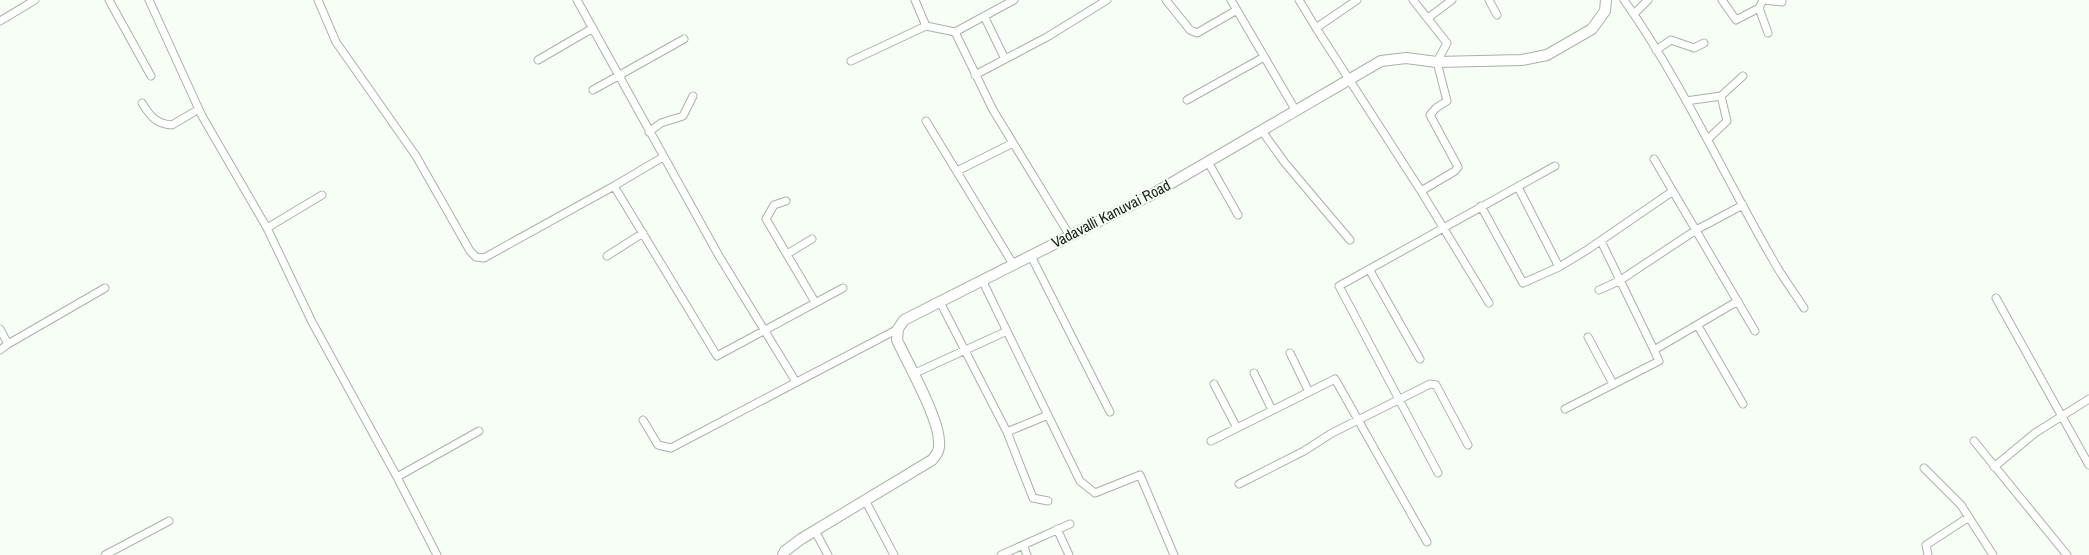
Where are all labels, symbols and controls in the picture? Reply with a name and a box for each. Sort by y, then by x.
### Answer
street label: Vadavalli Kanuvai Road [1048,174,1174,253]

